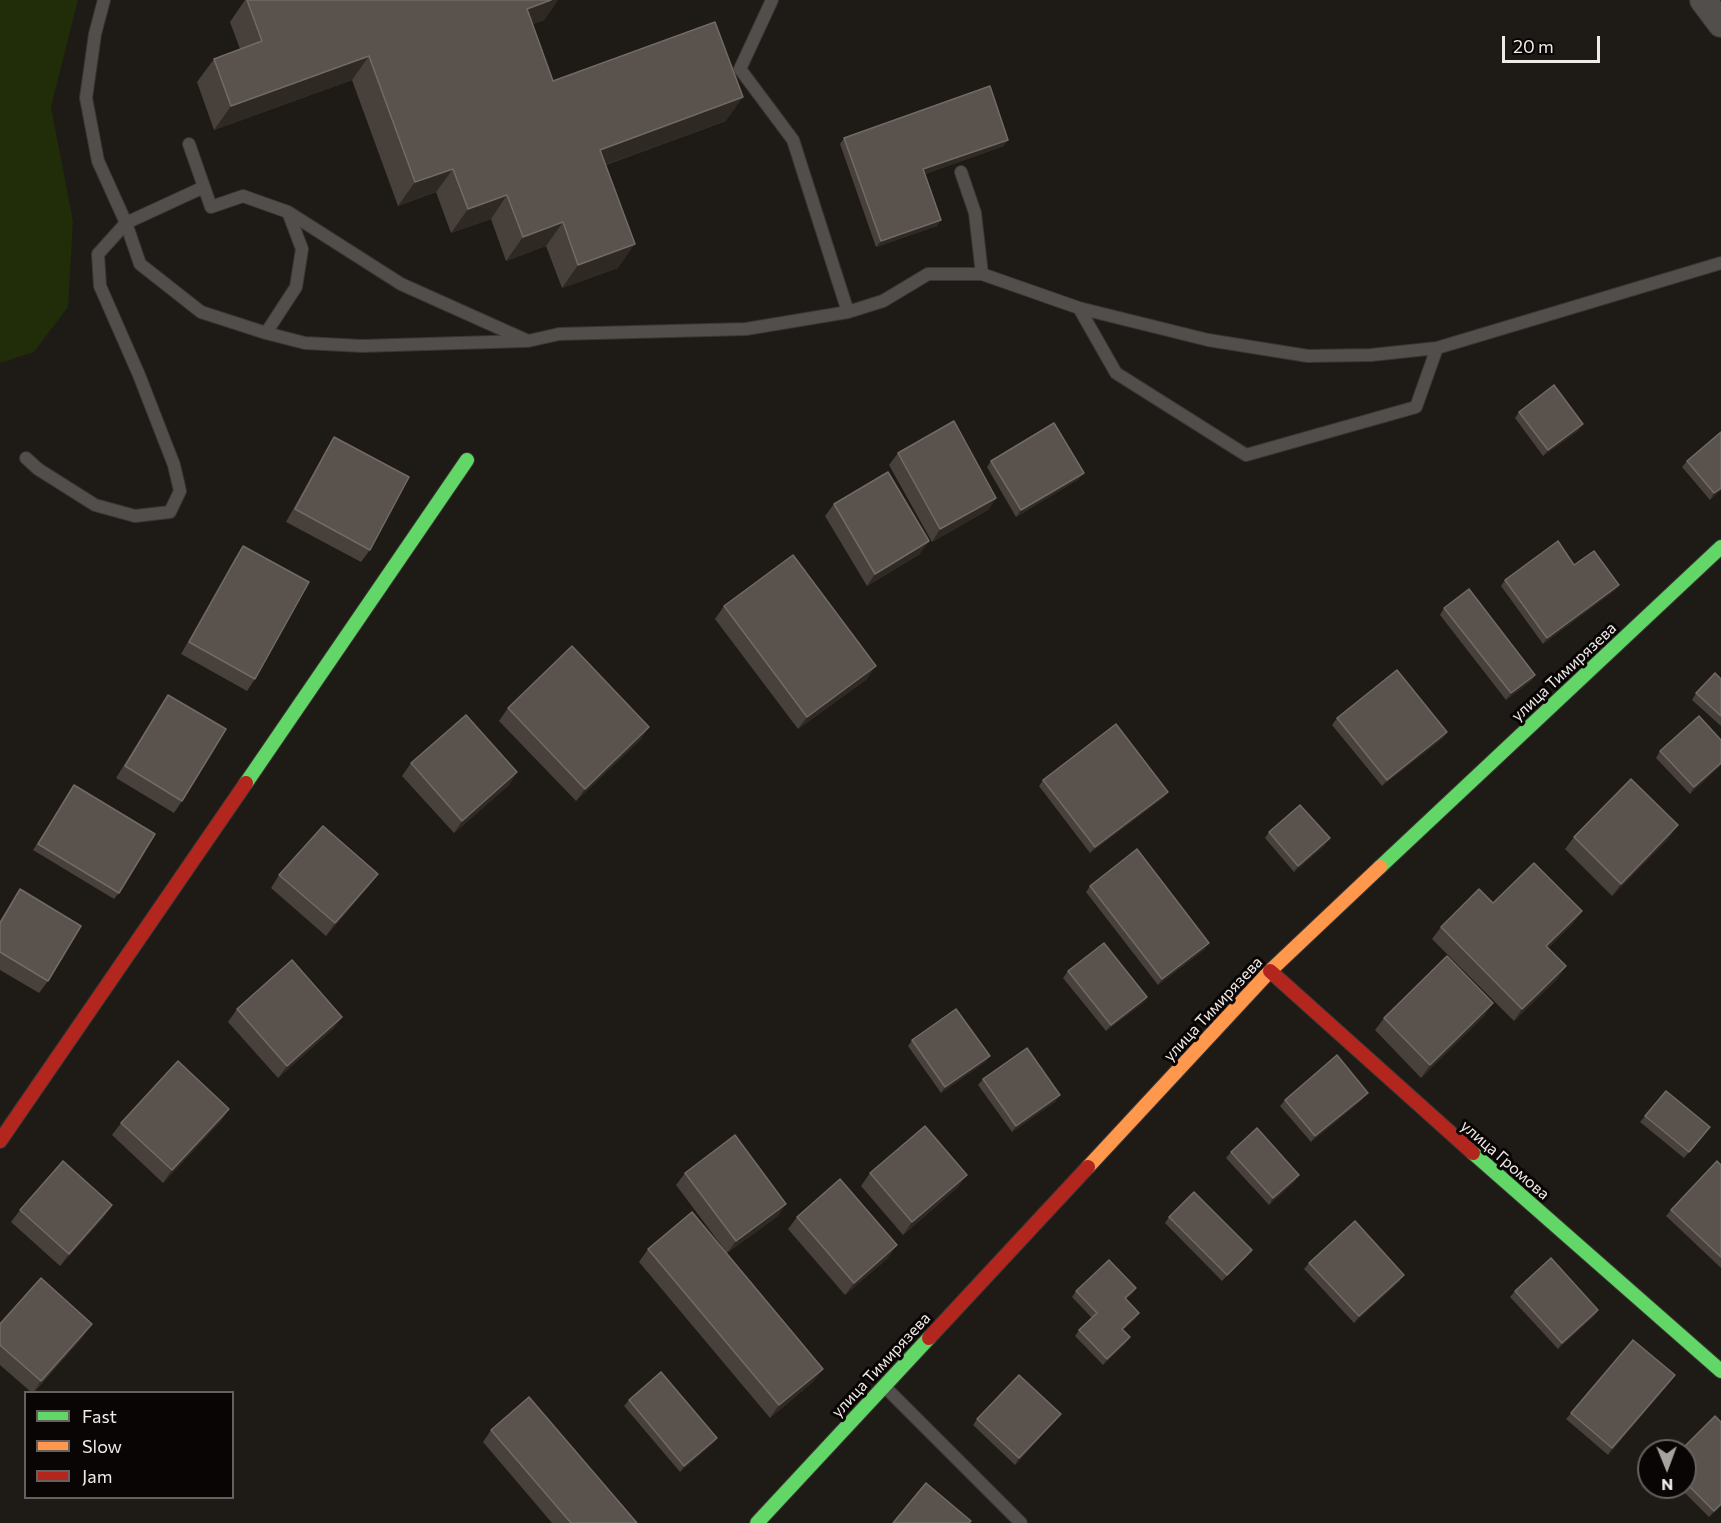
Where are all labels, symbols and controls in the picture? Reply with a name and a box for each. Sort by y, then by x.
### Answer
scale bar [1505,24,1602,62]
text: 20 m [1513,35,1554,57]
street label: улица Тимирязева [1508,619,1620,725]
street label: улица Тимирязева [1160,953,1266,1065]
street label: улица Громова [1457,1116,1553,1204]
street label: улица Тимирязева [828,1309,934,1421]
legend [24,1391,234,1499]
text: Fast [82,1405,117,1427]
text: Slow [82,1435,122,1457]
north arrow [1637,1439,1697,1499]
text: Jam [82,1465,112,1487]
text: N [1661,1476,1673,1495]

